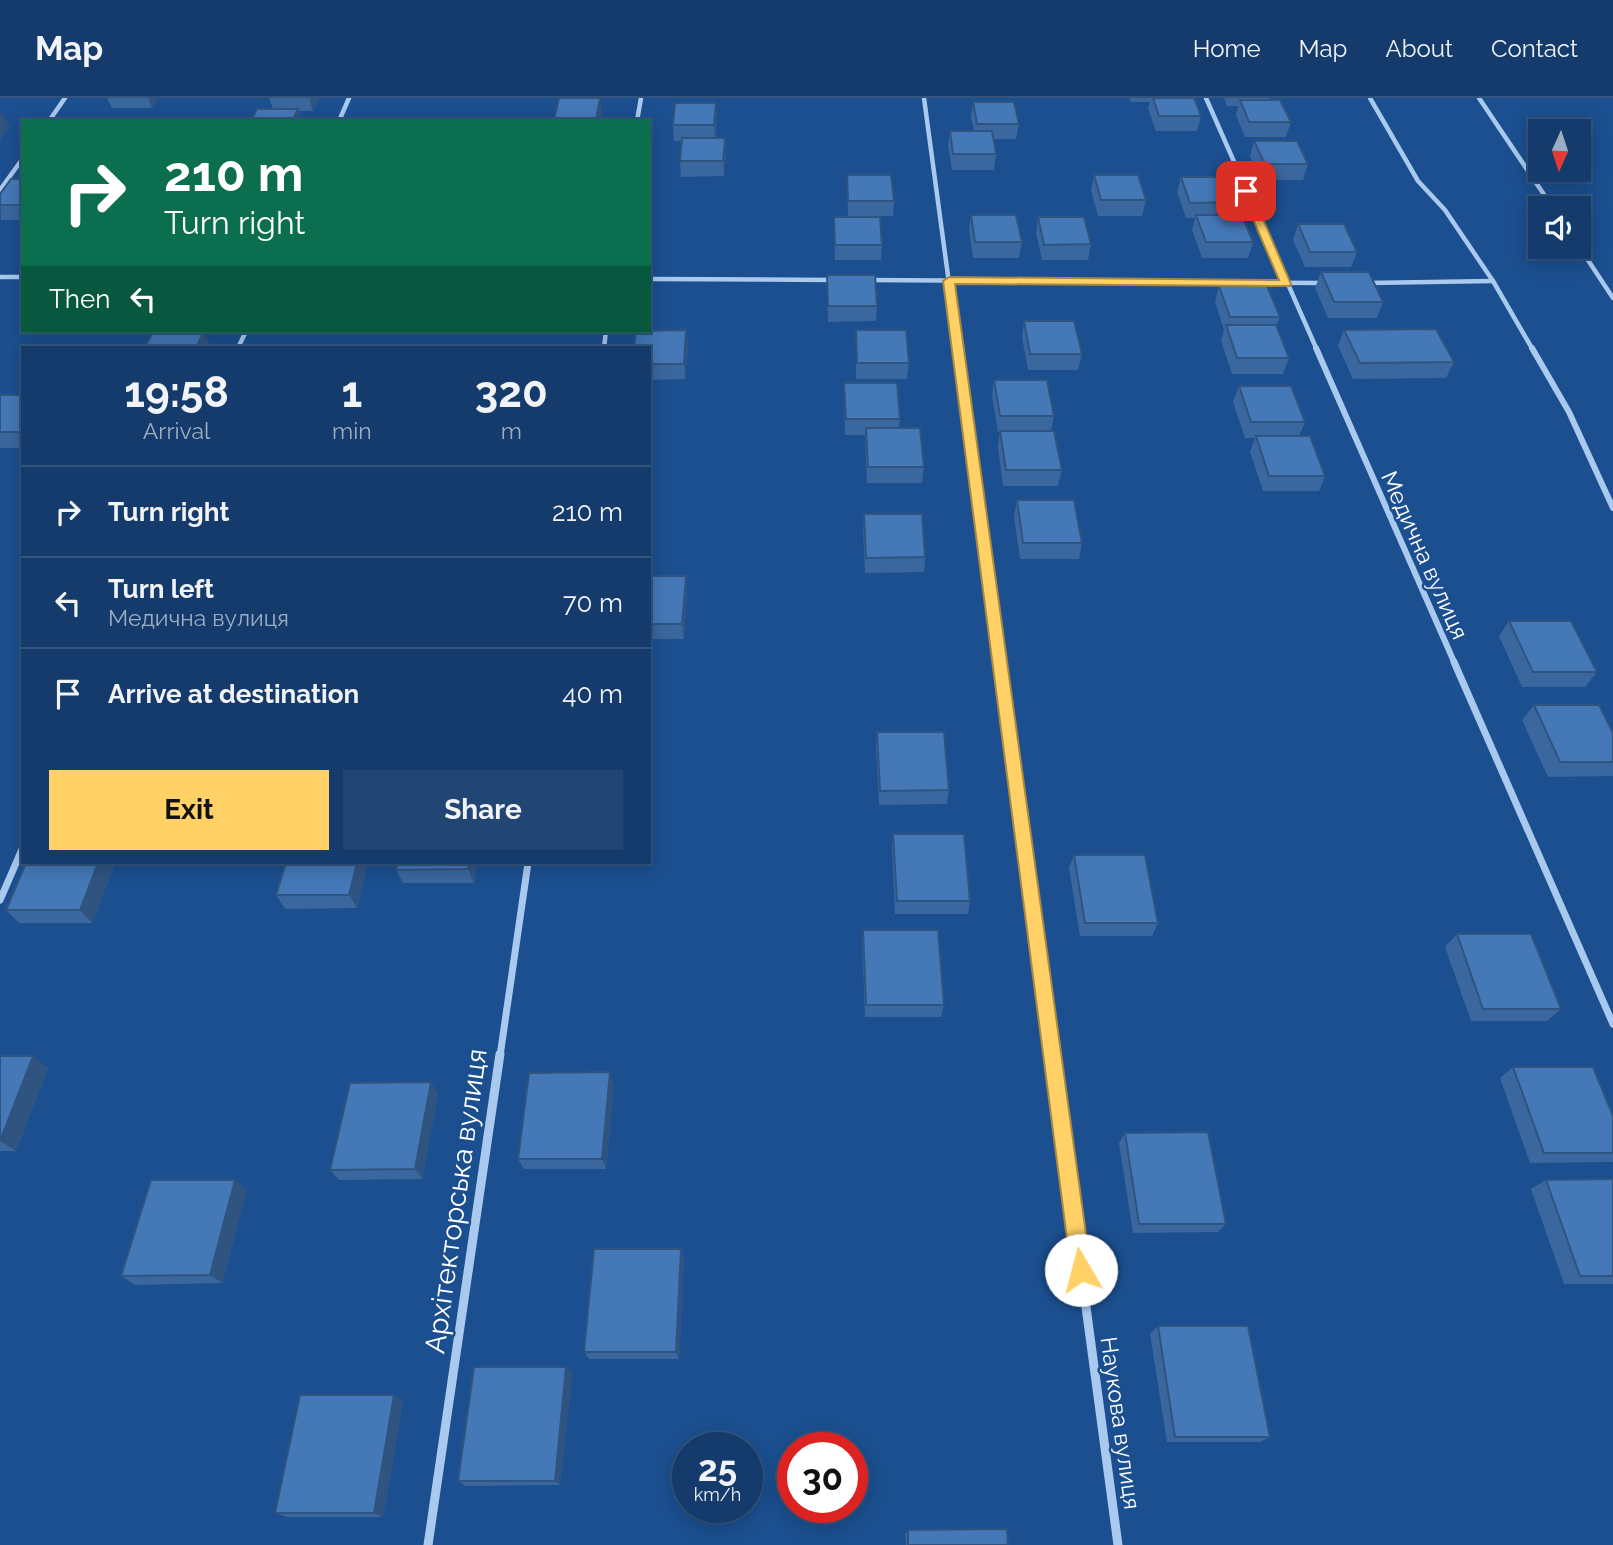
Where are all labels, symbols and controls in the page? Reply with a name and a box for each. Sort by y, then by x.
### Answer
text: Map [35,29,103,68]
text: Home [1193,34,1261,63]
text: Map [1299,34,1347,63]
text: About [1385,34,1453,63]
text: Contact [1491,34,1578,63]
north arrow [1528,119,1591,182]
map controls [1528,119,1591,259]
text: 210 m [164,145,303,202]
icon: right [49,147,140,238]
pin [1216,161,1276,221]
icon: arrive [1227,172,1265,210]
button: sound [1528,196,1591,259]
text: Turn right [164,204,305,241]
icon: left [124,280,162,318]
text: Then [49,284,110,314]
text: 19:58 [124,368,229,417]
text: 1 [341,368,362,417]
text: 320 [475,368,548,417]
text: Arrival [143,417,210,444]
text: min [332,417,372,444]
text: m [501,417,522,444]
street label: Медична вулиця [1376,467,1474,643]
icon: right [49,493,87,531]
text: Turn right [108,497,229,527]
text: 210 m [552,497,623,527]
text: Turn left [108,574,214,604]
icon: left [49,584,87,622]
text: 70 m [563,588,623,618]
text: Медична вулиця [108,604,289,631]
icon: arrive [49,675,87,713]
text: Arrive at destination [108,679,359,709]
text: 40 m [562,679,623,709]
button: Exit [49,770,329,850]
button: Share [343,770,623,850]
street label: Архітекторська вулиця [418,1046,494,1356]
position arrow [1044,1233,1118,1307]
street label: Наукова вулиця [1096,1335,1146,1511]
speed limit sign: 30 [777,1432,868,1523]
text: 25 [698,1448,737,1489]
text: km/h [694,1484,741,1505]

